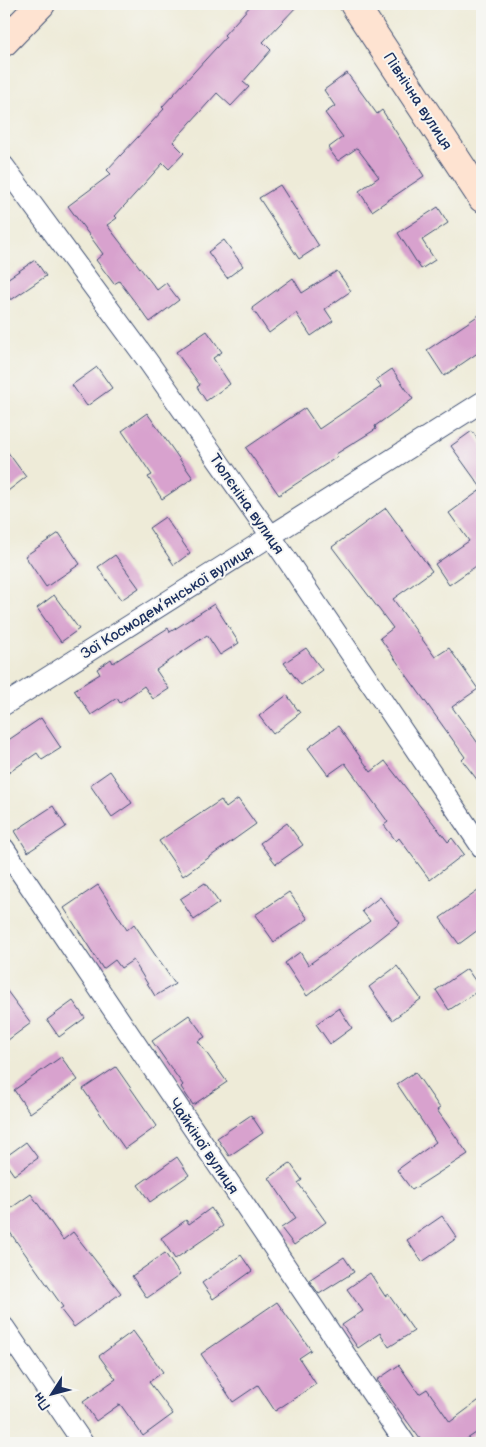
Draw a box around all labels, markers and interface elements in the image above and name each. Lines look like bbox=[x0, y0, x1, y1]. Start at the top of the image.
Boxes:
street label: Північна вулиця bbox=[379, 49, 456, 154]
street label: Тюлєніна вулиця bbox=[205, 450, 288, 558]
street label: Зої Космодем’янської вулиця bbox=[77, 541, 257, 664]
street label: Чайкіної вулиця bbox=[164, 1095, 243, 1198]
north arrow bbox=[28, 1370, 78, 1420]
text: Пн bbox=[30, 1389, 54, 1414]

